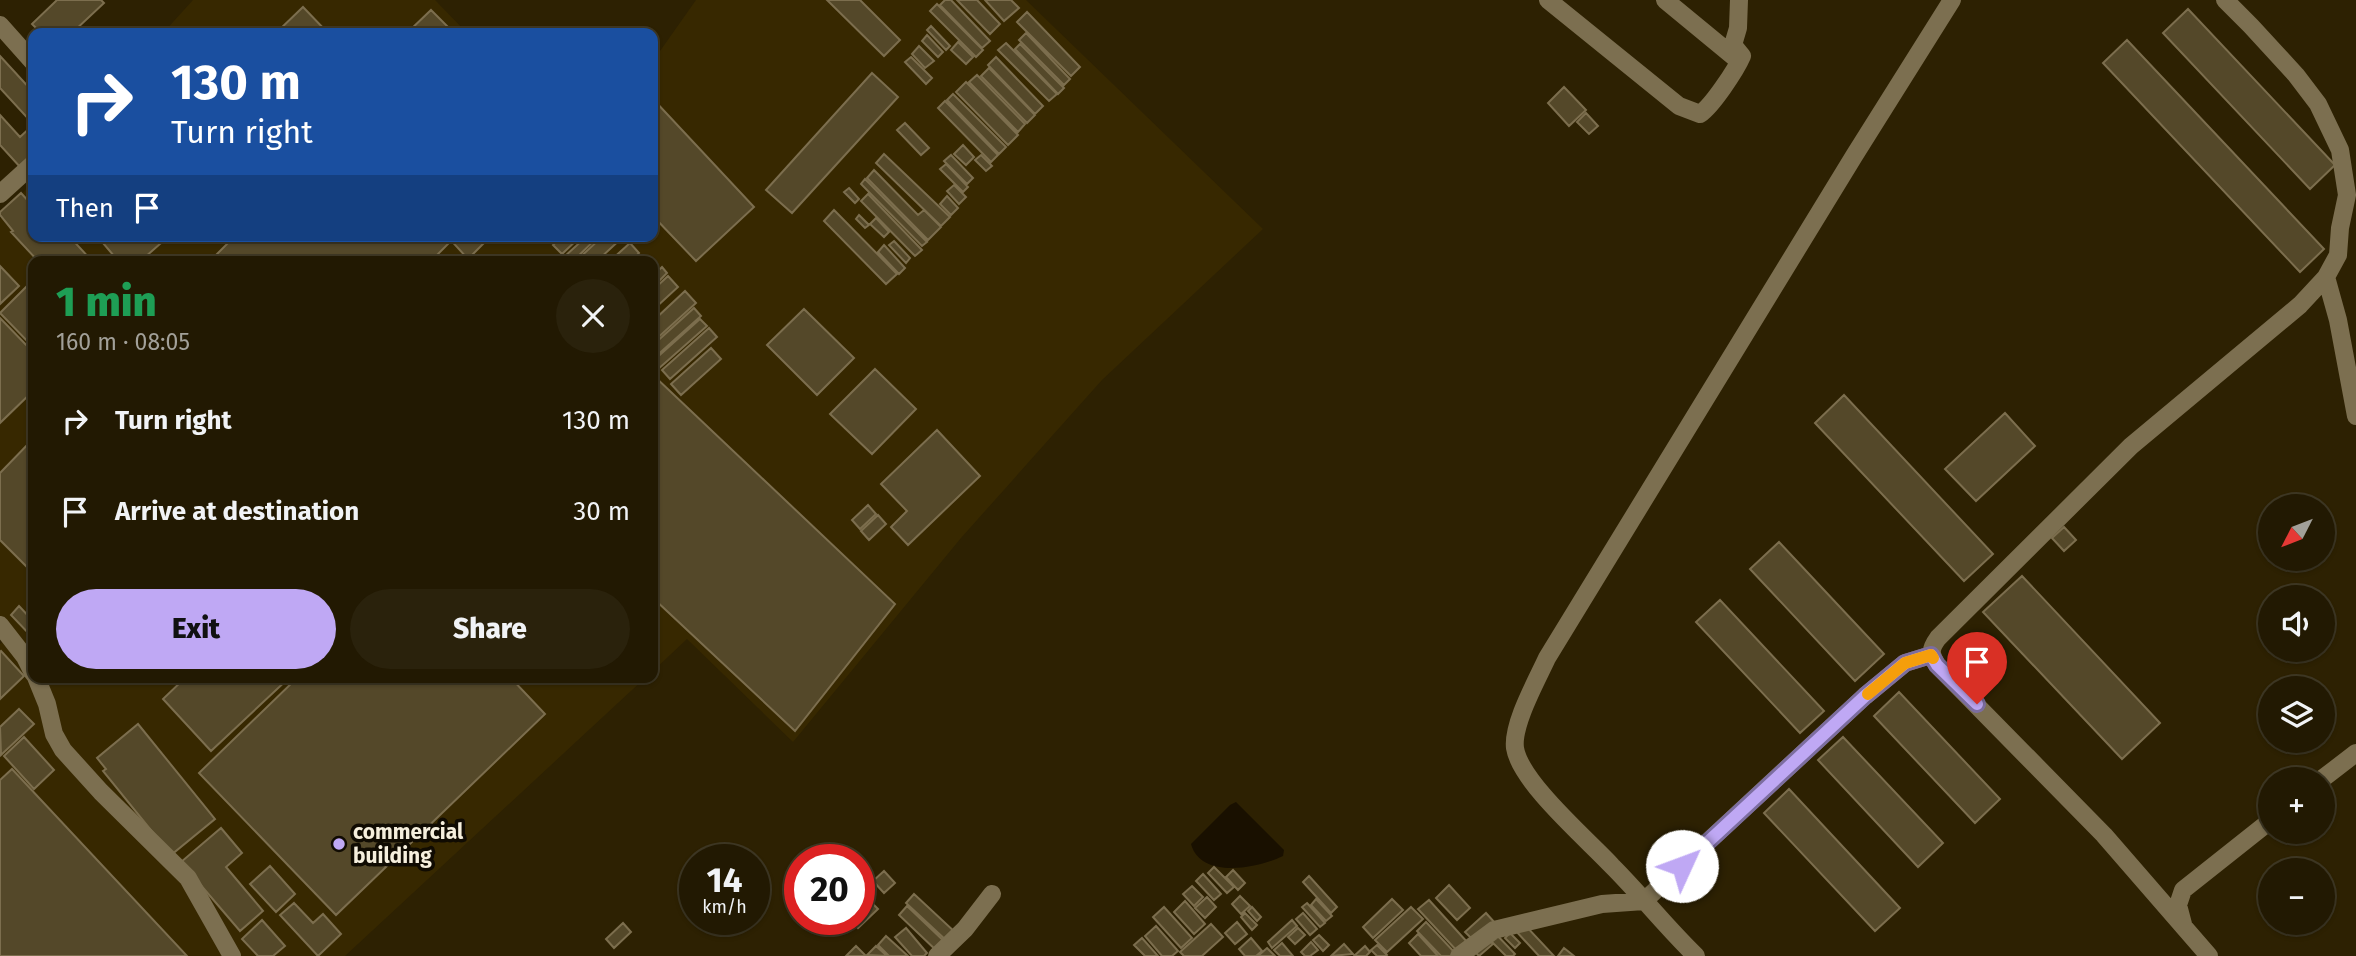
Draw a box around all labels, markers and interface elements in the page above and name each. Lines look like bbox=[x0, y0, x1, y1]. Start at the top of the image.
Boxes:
text: 130 m bbox=[171, 53, 301, 112]
icon: right bbox=[56, 56, 147, 147]
text: Turn right bbox=[171, 113, 313, 151]
icon: arrive bbox=[128, 189, 166, 227]
text: Then bbox=[56, 193, 114, 224]
text: 1 min bbox=[56, 277, 157, 327]
button: close bbox=[556, 279, 630, 353]
text: 160 m · 08:05 bbox=[56, 328, 190, 356]
icon: right bbox=[56, 402, 94, 440]
text: Turn right bbox=[115, 405, 232, 436]
text: 130 m bbox=[562, 405, 630, 436]
icon: arrive bbox=[56, 493, 94, 531]
north arrow bbox=[2258, 494, 2334, 570]
map controls bbox=[2258, 494, 2335, 935]
text: Arrive at destination bbox=[115, 496, 359, 527]
text: 30 m bbox=[573, 496, 630, 527]
button: sound bbox=[2258, 585, 2335, 662]
button: Exit bbox=[56, 589, 336, 669]
button: Share bbox=[350, 589, 630, 669]
pin bbox=[1947, 632, 2007, 704]
icon: arrive bbox=[1958, 643, 1996, 681]
button: layers bbox=[2258, 676, 2335, 753]
button: + bbox=[2258, 767, 2335, 844]
place label: commercial building bbox=[353, 819, 464, 869]
position arrow bbox=[1645, 829, 1719, 903]
marker: commercial building bbox=[331, 836, 347, 852]
speed limit sign: 20 bbox=[784, 844, 875, 935]
button: − bbox=[2258, 858, 2335, 935]
text: 14 bbox=[706, 859, 743, 901]
text: km/h bbox=[702, 896, 747, 918]

